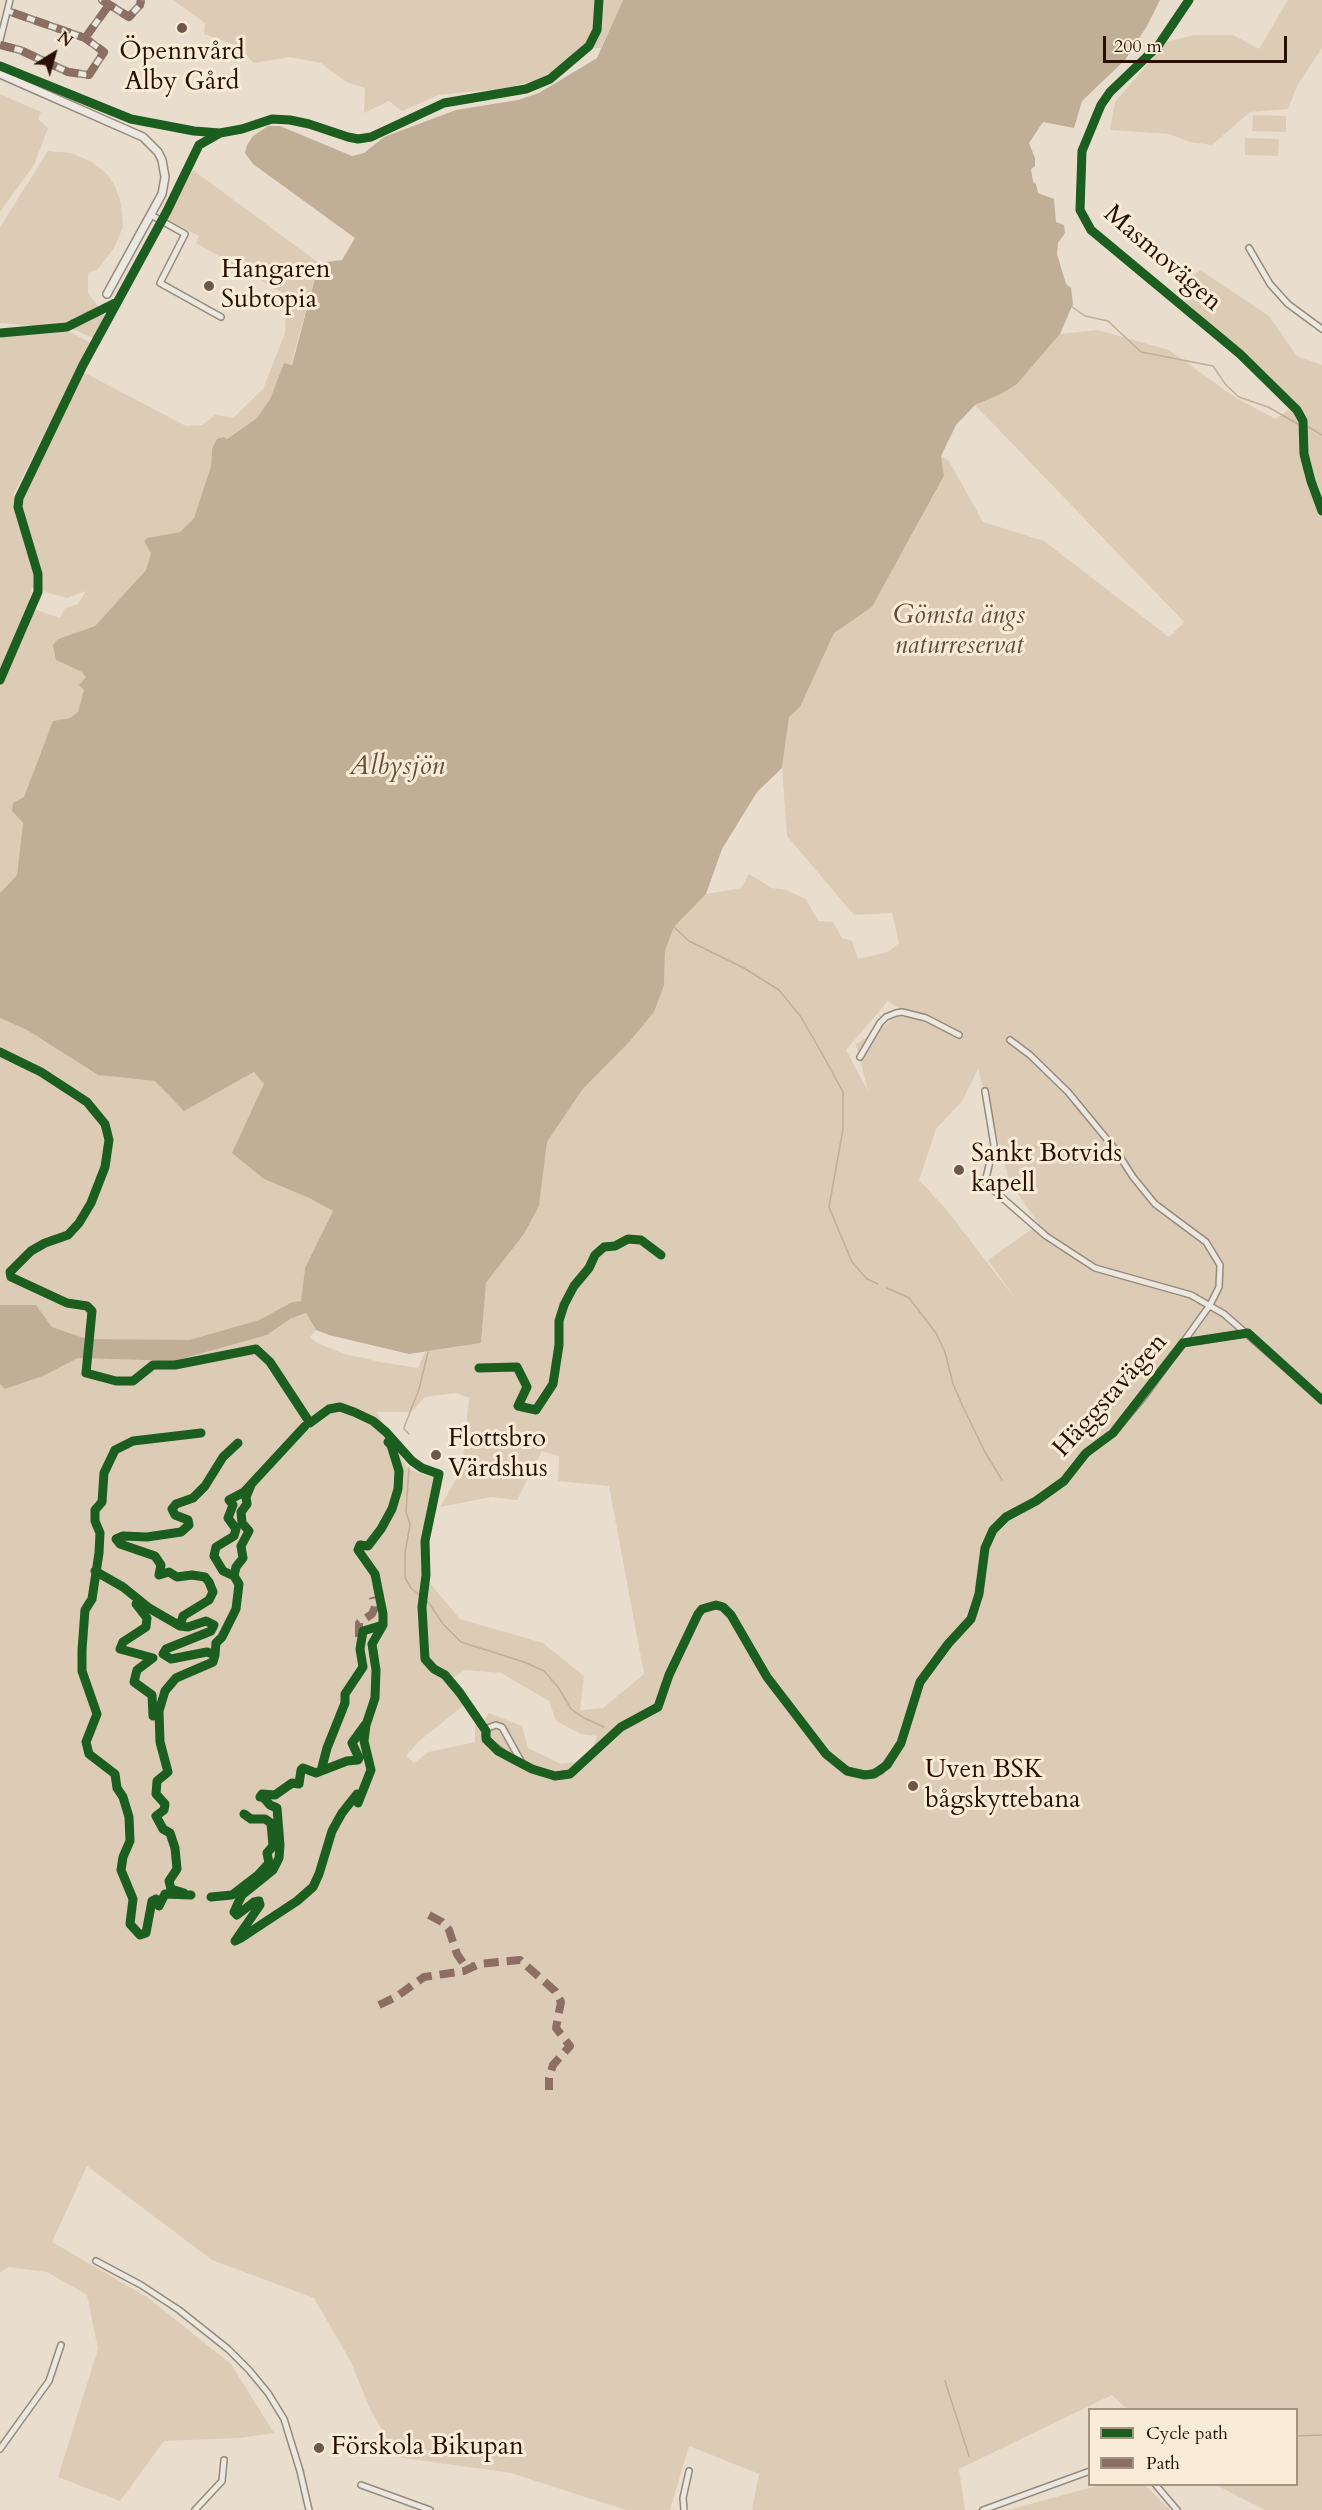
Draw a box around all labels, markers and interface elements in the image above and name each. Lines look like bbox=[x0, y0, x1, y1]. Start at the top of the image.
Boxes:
marker: Öpennvård Alby Gård bbox=[175, 21, 189, 35]
north arrow bbox=[24, 24, 84, 84]
scale bar bbox=[1106, 24, 1290, 62]
text: N bbox=[53, 27, 77, 53]
text: 200 m bbox=[1114, 34, 1162, 59]
place label: Öpennvård Alby Gård bbox=[119, 37, 245, 98]
street label: Masmovägen bbox=[1097, 199, 1227, 319]
place label: Hangaren Subtopia bbox=[221, 255, 331, 316]
marker: Hangaren Subtopia bbox=[202, 279, 216, 293]
park label: Gömsta ängs naturreservat bbox=[893, 601, 1025, 662]
water label: Albysjön bbox=[349, 752, 445, 784]
place label: Sankt Botvids kapell bbox=[971, 1139, 1122, 1200]
marker: Sankt Botvids kapell bbox=[952, 1163, 966, 1177]
street label: Häggstavägen bbox=[1047, 1328, 1175, 1464]
place label: Flottsbro Värdshus bbox=[448, 1424, 548, 1486]
marker: Flottsbro Värdshus bbox=[429, 1448, 443, 1462]
place label: Uven BSK bågskyttebana bbox=[925, 1755, 1081, 1816]
marker: Uven BSK bågskyttebana bbox=[906, 1779, 920, 1793]
legend bbox=[1088, 2408, 1298, 2486]
text: Cycle path bbox=[1146, 2421, 1228, 2446]
place label: Förskola Bikupan bbox=[331, 2432, 524, 2464]
marker: Förskola Bikupan bbox=[312, 2441, 326, 2455]
text: Path bbox=[1146, 2451, 1180, 2476]

